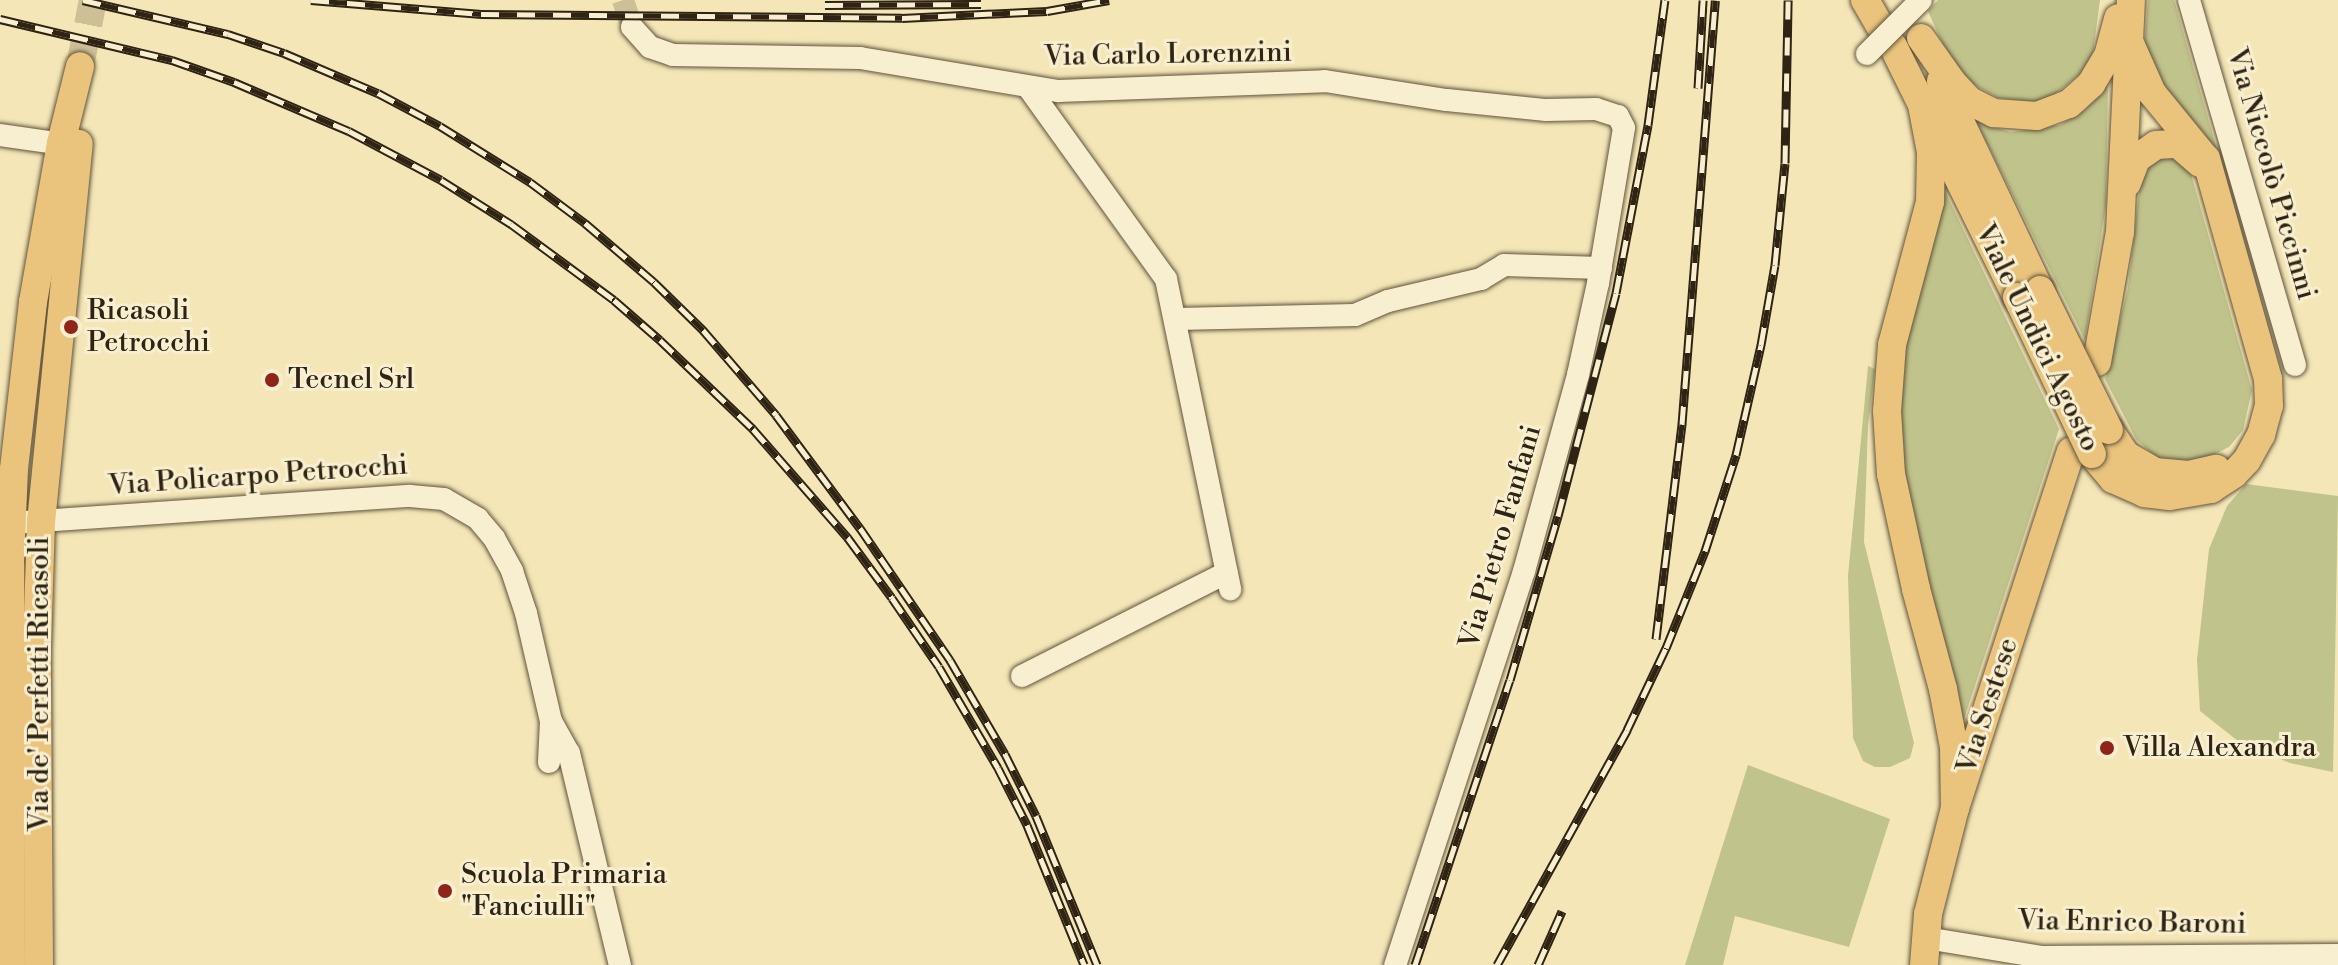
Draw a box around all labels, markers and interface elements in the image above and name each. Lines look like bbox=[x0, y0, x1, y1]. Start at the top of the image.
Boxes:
street label: Via Carlo Lorenzini bbox=[1044, 36, 1292, 74]
street label: Via Niccolò Piccinni bbox=[2219, 44, 2323, 304]
street label: Viale Undici Agosto bbox=[1967, 219, 2107, 457]
place label: Ricasoli Petrocchi bbox=[87, 294, 210, 360]
marker: Ricasoli Petrocchi bbox=[62, 318, 80, 336]
place label: Tecnel Srl bbox=[288, 363, 414, 397]
marker: Tecnel Srl bbox=[263, 371, 281, 389]
street label: Via Pietro Fanfani bbox=[1453, 421, 1549, 653]
street label: Via Policarpo Petrocchi bbox=[107, 449, 409, 503]
street label: Via de' Perfetti Ricasoli bbox=[23, 537, 57, 831]
street label: Via Sestese bbox=[1950, 634, 2026, 778]
place label: Villa Alexandra bbox=[2123, 731, 2316, 765]
marker: Villa Alexandra bbox=[2098, 739, 2116, 757]
place label: Scuola Primaria "Fanciulli" bbox=[461, 858, 667, 924]
marker: Scuola Primaria "Fanciulli" bbox=[436, 882, 454, 900]
street label: Via Enrico Baroni bbox=[2017, 904, 2247, 942]

